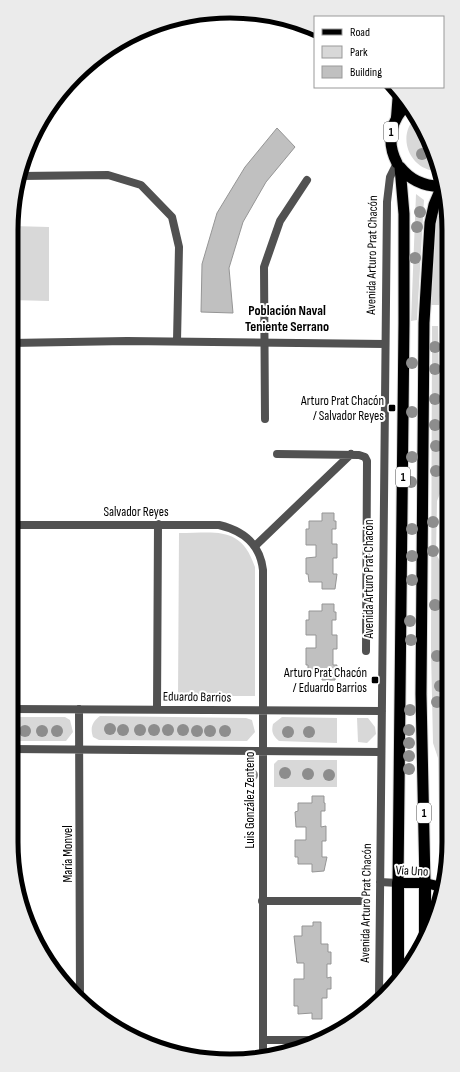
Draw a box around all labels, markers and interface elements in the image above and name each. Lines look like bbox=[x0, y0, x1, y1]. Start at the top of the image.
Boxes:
legend bbox=[314, 16, 444, 88]
text: Road bbox=[350, 25, 370, 40]
text: Park bbox=[350, 45, 368, 60]
text: Building bbox=[350, 65, 382, 80]
road number: 1 bbox=[384, 122, 398, 142]
street label: Avenida Arturo Prat Chacón bbox=[363, 195, 381, 316]
district label: Población Naval Teniente Serrano bbox=[245, 302, 329, 335]
place label: Arturo Prat Chacón / Salvador Reyes bbox=[300, 393, 384, 424]
marker: Arturo Prat Chacón / Salvador Reyes bbox=[387, 403, 397, 413]
road number: 1 bbox=[396, 467, 410, 487]
street label: Salvador Reyes bbox=[103, 504, 169, 520]
street label: Avenida Arturo Prat Chacón bbox=[361, 519, 377, 640]
place label: Arturo Prat Chacón / Eduardo Barrios bbox=[283, 665, 367, 696]
marker: Arturo Prat Chacón / Eduardo Barrios bbox=[370, 675, 380, 685]
street label: Eduardo Barrios bbox=[163, 688, 232, 706]
street label: Luis González Zenteno bbox=[242, 752, 258, 848]
road number: 1 bbox=[417, 803, 431, 823]
street label: María Monvel bbox=[60, 825, 76, 883]
street label: Avenida Arturo Prat Chacón bbox=[357, 843, 375, 964]
street label: Vía Uno bbox=[395, 862, 429, 880]

